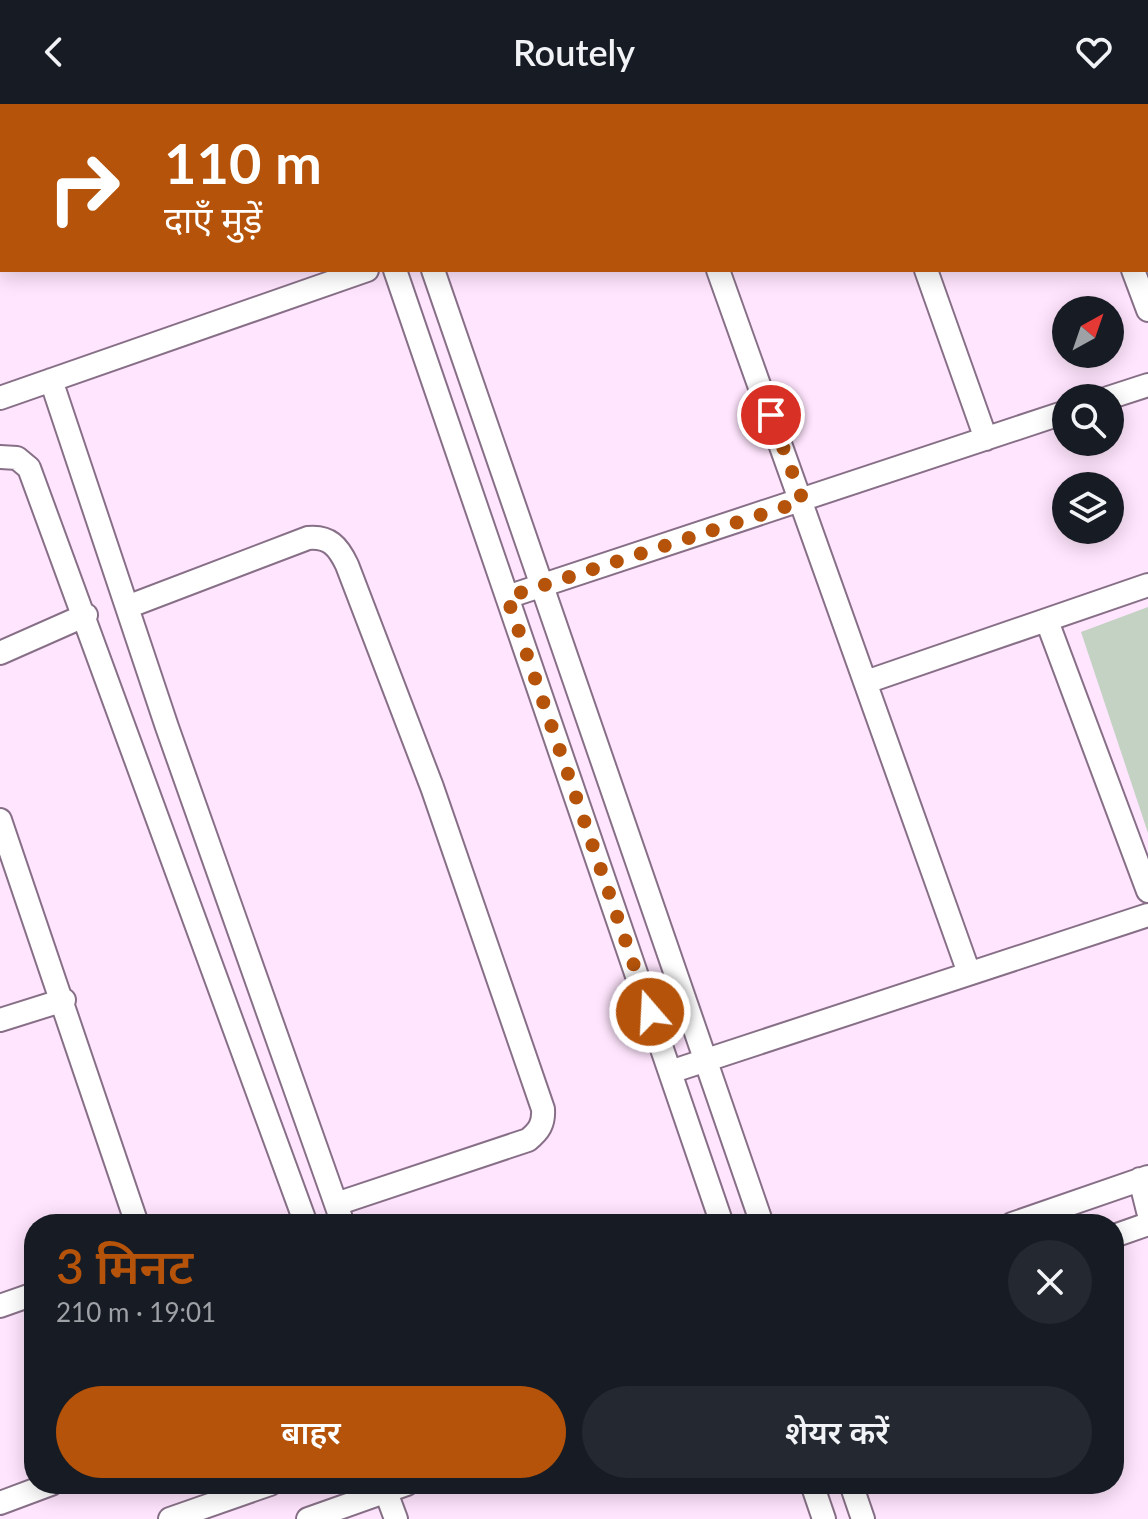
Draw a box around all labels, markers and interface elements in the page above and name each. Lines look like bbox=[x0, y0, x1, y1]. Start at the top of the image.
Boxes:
icon: back bbox=[32, 30, 76, 74]
text: Routely bbox=[513, 30, 635, 74]
icon: heart bbox=[1072, 30, 1116, 74]
text: 110 m bbox=[164, 129, 322, 196]
icon: right bbox=[32, 136, 136, 240]
text: दाएँ मुड़ें bbox=[164, 197, 262, 241]
north arrow bbox=[1052, 296, 1124, 368]
map controls bbox=[1052, 296, 1124, 544]
pin bbox=[737, 381, 805, 449]
button: search bbox=[1052, 384, 1124, 456]
icon: arrive bbox=[749, 393, 793, 437]
button: layers bbox=[1052, 472, 1124, 544]
position arrow bbox=[608, 970, 692, 1054]
text: 3 मिनट bbox=[56, 1237, 193, 1294]
button: close bbox=[1008, 1240, 1092, 1324]
text: 210 m · 19:01 bbox=[56, 1296, 216, 1328]
button: बाहर bbox=[56, 1386, 566, 1478]
button: शेयर करें bbox=[582, 1386, 1092, 1478]

